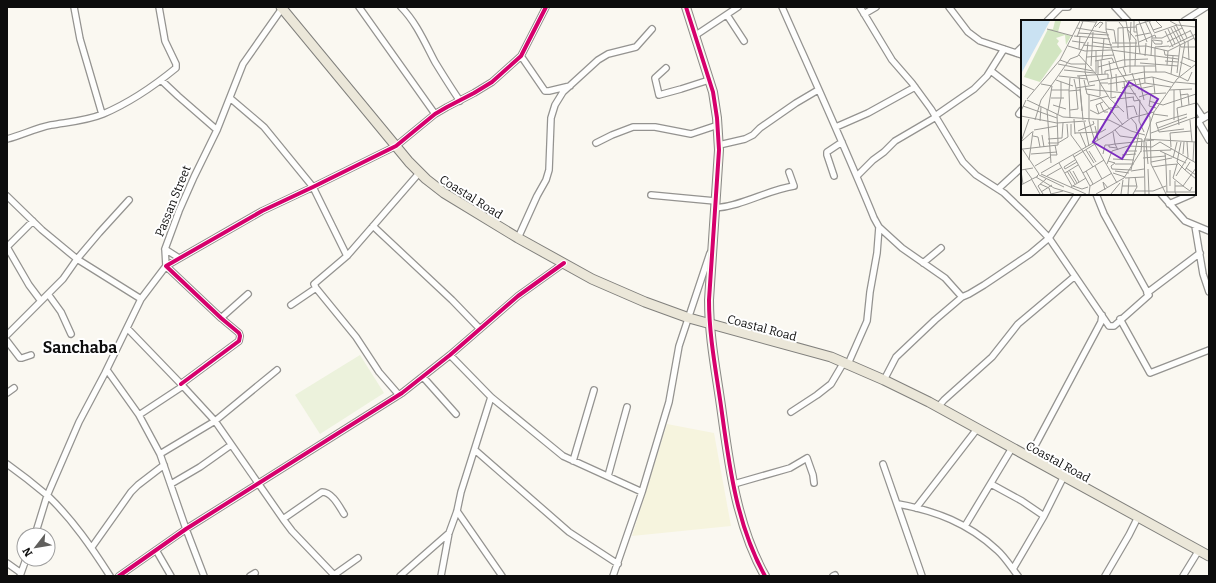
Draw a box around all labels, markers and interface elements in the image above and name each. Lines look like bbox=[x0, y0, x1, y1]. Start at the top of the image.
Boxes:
inset map bbox=[1021, 20, 1196, 195]
street label: Passan Street bbox=[152, 163, 194, 239]
street label: Coastal Road bbox=[437, 172, 505, 222]
street label: Coastal Road bbox=[726, 312, 798, 344]
district label: Sanchaba bbox=[43, 338, 117, 357]
street label: Coastal Road bbox=[1023, 439, 1093, 485]
north arrow bbox=[16, 527, 56, 567]
text: N bbox=[20, 544, 36, 559]

